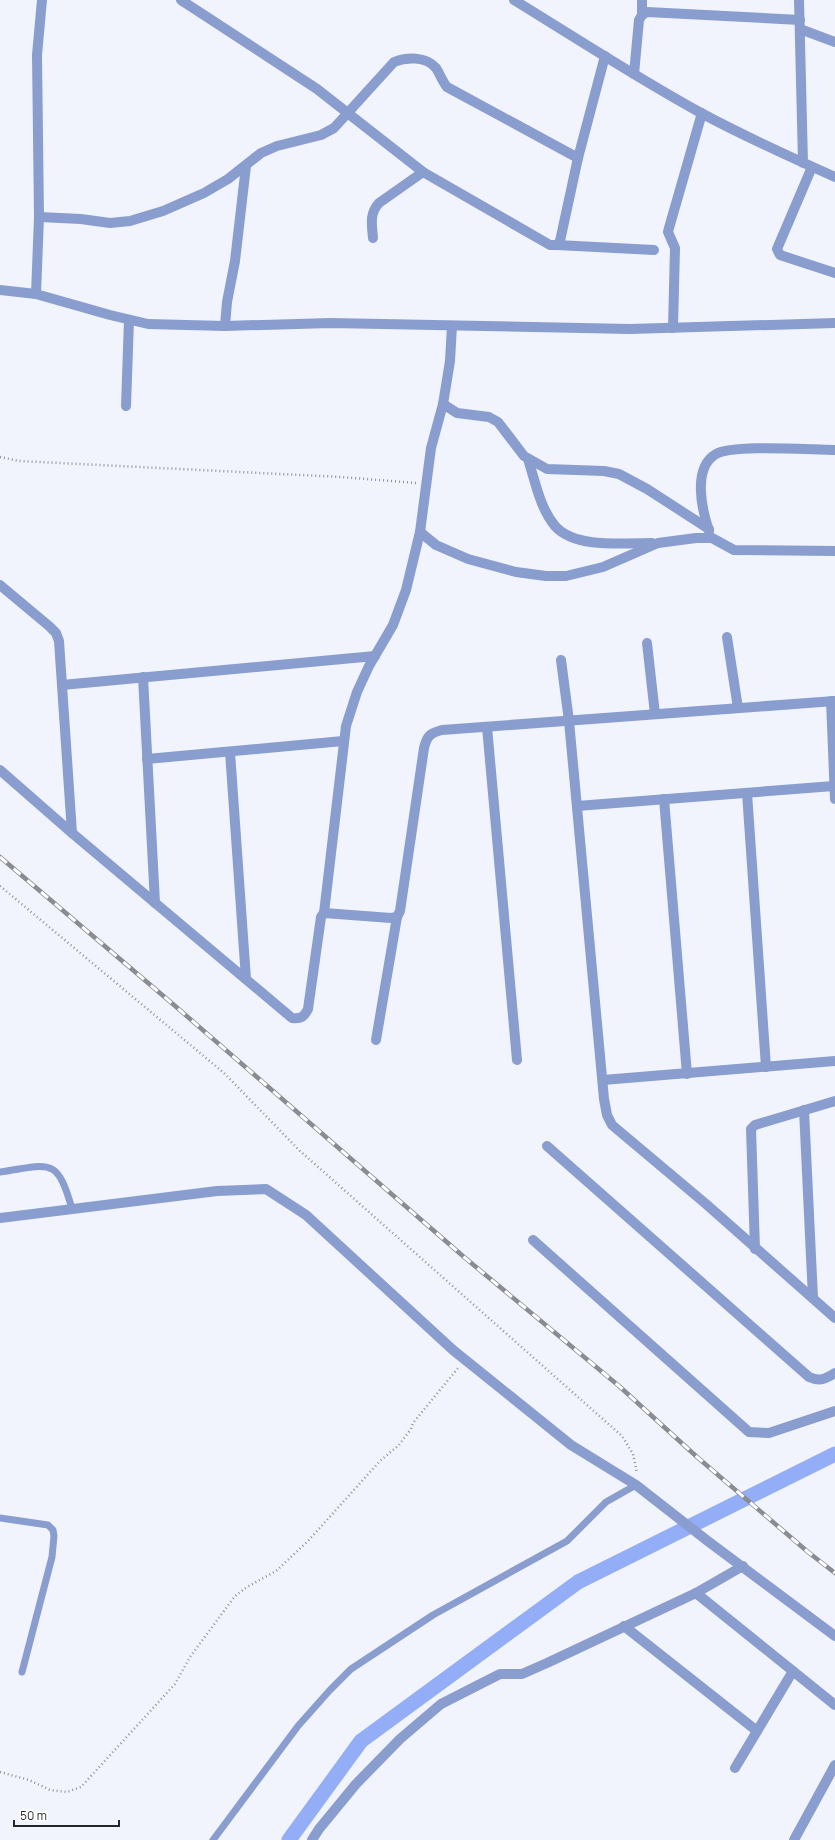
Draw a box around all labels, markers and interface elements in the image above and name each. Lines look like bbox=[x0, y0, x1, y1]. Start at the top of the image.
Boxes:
scale bar bbox=[14, 1802, 119, 1828]
text: 50 m bbox=[20, 1807, 47, 1824]

